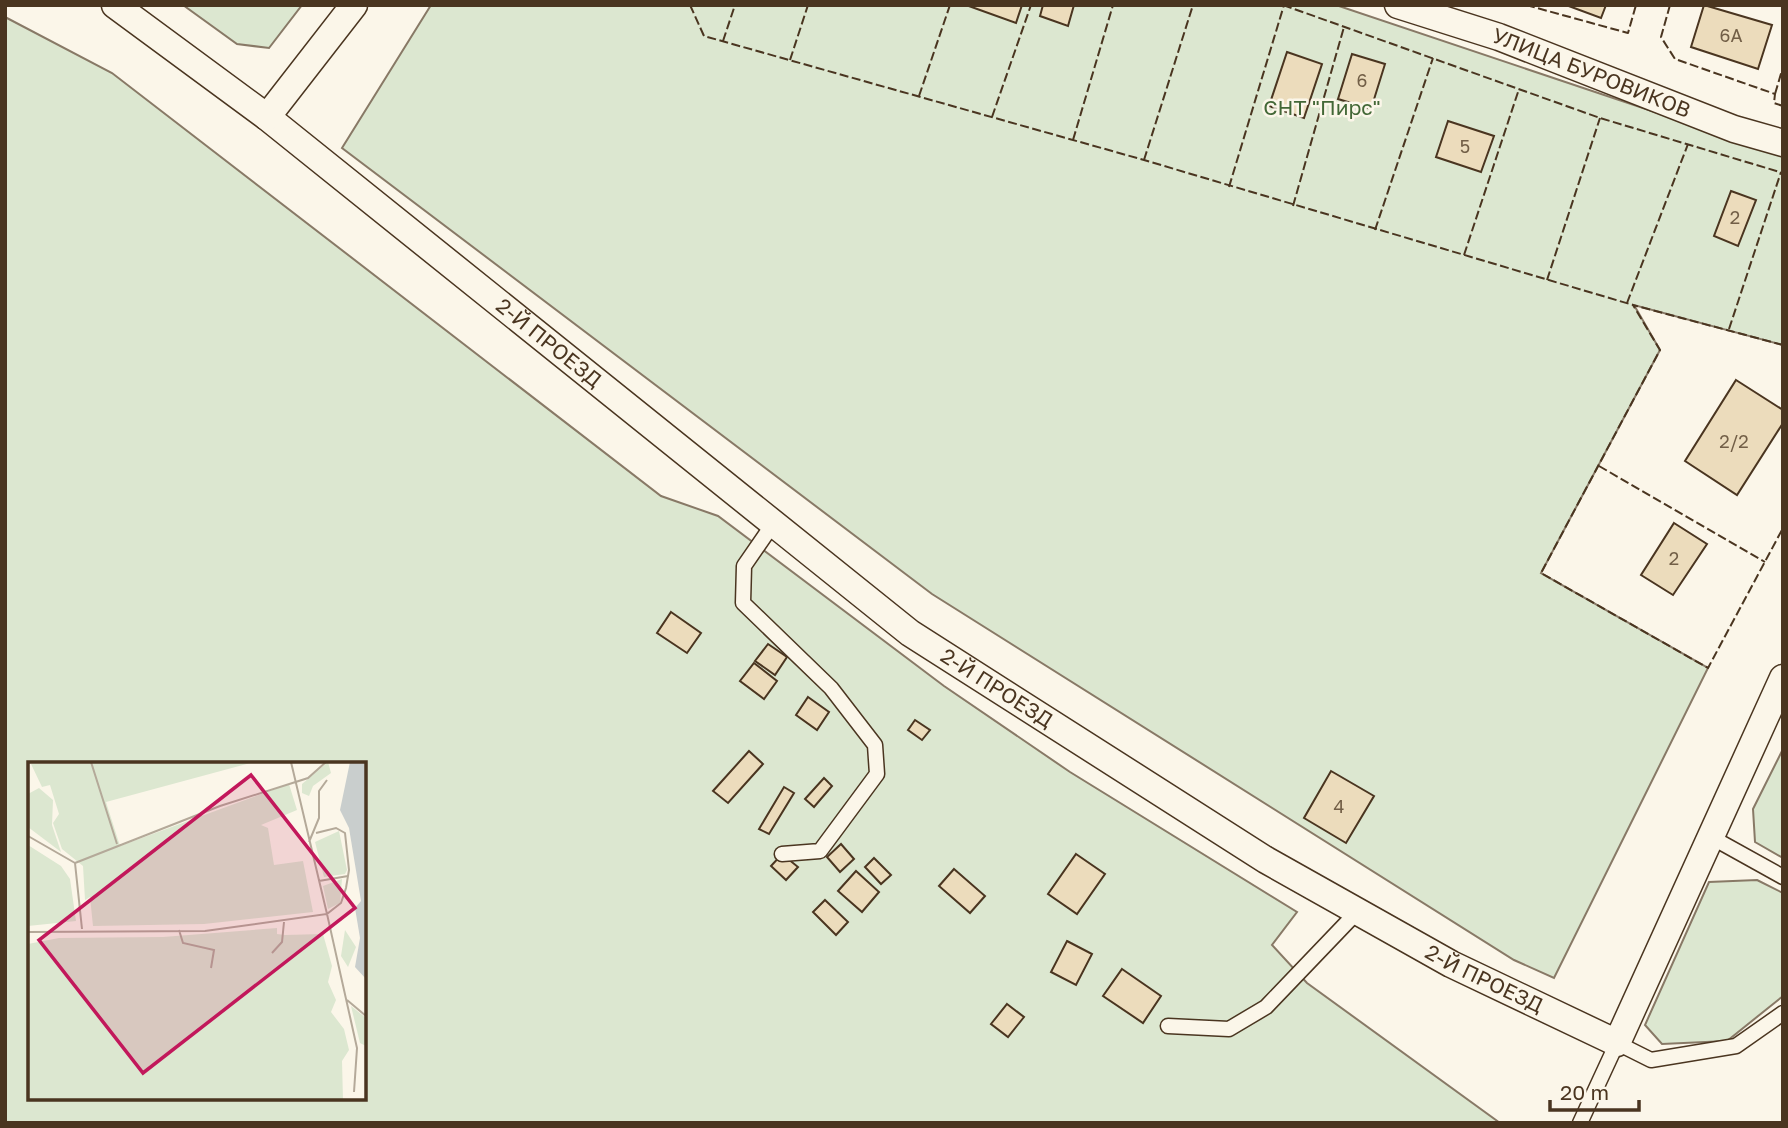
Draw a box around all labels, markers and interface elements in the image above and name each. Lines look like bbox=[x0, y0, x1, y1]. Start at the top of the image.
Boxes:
street label: УЛИЦА БУРОВИКОВ bbox=[1489, 22, 1694, 123]
house number: 6А bbox=[1720, 24, 1742, 46]
house number: 6 bbox=[1357, 69, 1367, 91]
park label: СНТ "Пирс" bbox=[1263, 94, 1381, 120]
house number: 5 bbox=[1460, 135, 1470, 157]
house number: 2 bbox=[1730, 206, 1740, 228]
street label: 2-Й ПРОЕЗД bbox=[491, 292, 607, 392]
house number: 2/2 bbox=[1719, 430, 1749, 452]
house number: 2 bbox=[1669, 547, 1679, 569]
street label: 2-Й ПРОЕЗД bbox=[936, 642, 1058, 733]
inset map bbox=[28, 762, 366, 1100]
house number: 4 bbox=[1334, 795, 1345, 817]
street label: 2-Й ПРОЕЗД bbox=[1421, 938, 1548, 1018]
scale bar bbox=[1550, 1068, 1639, 1112]
text: 20 m bbox=[1560, 1079, 1609, 1105]

